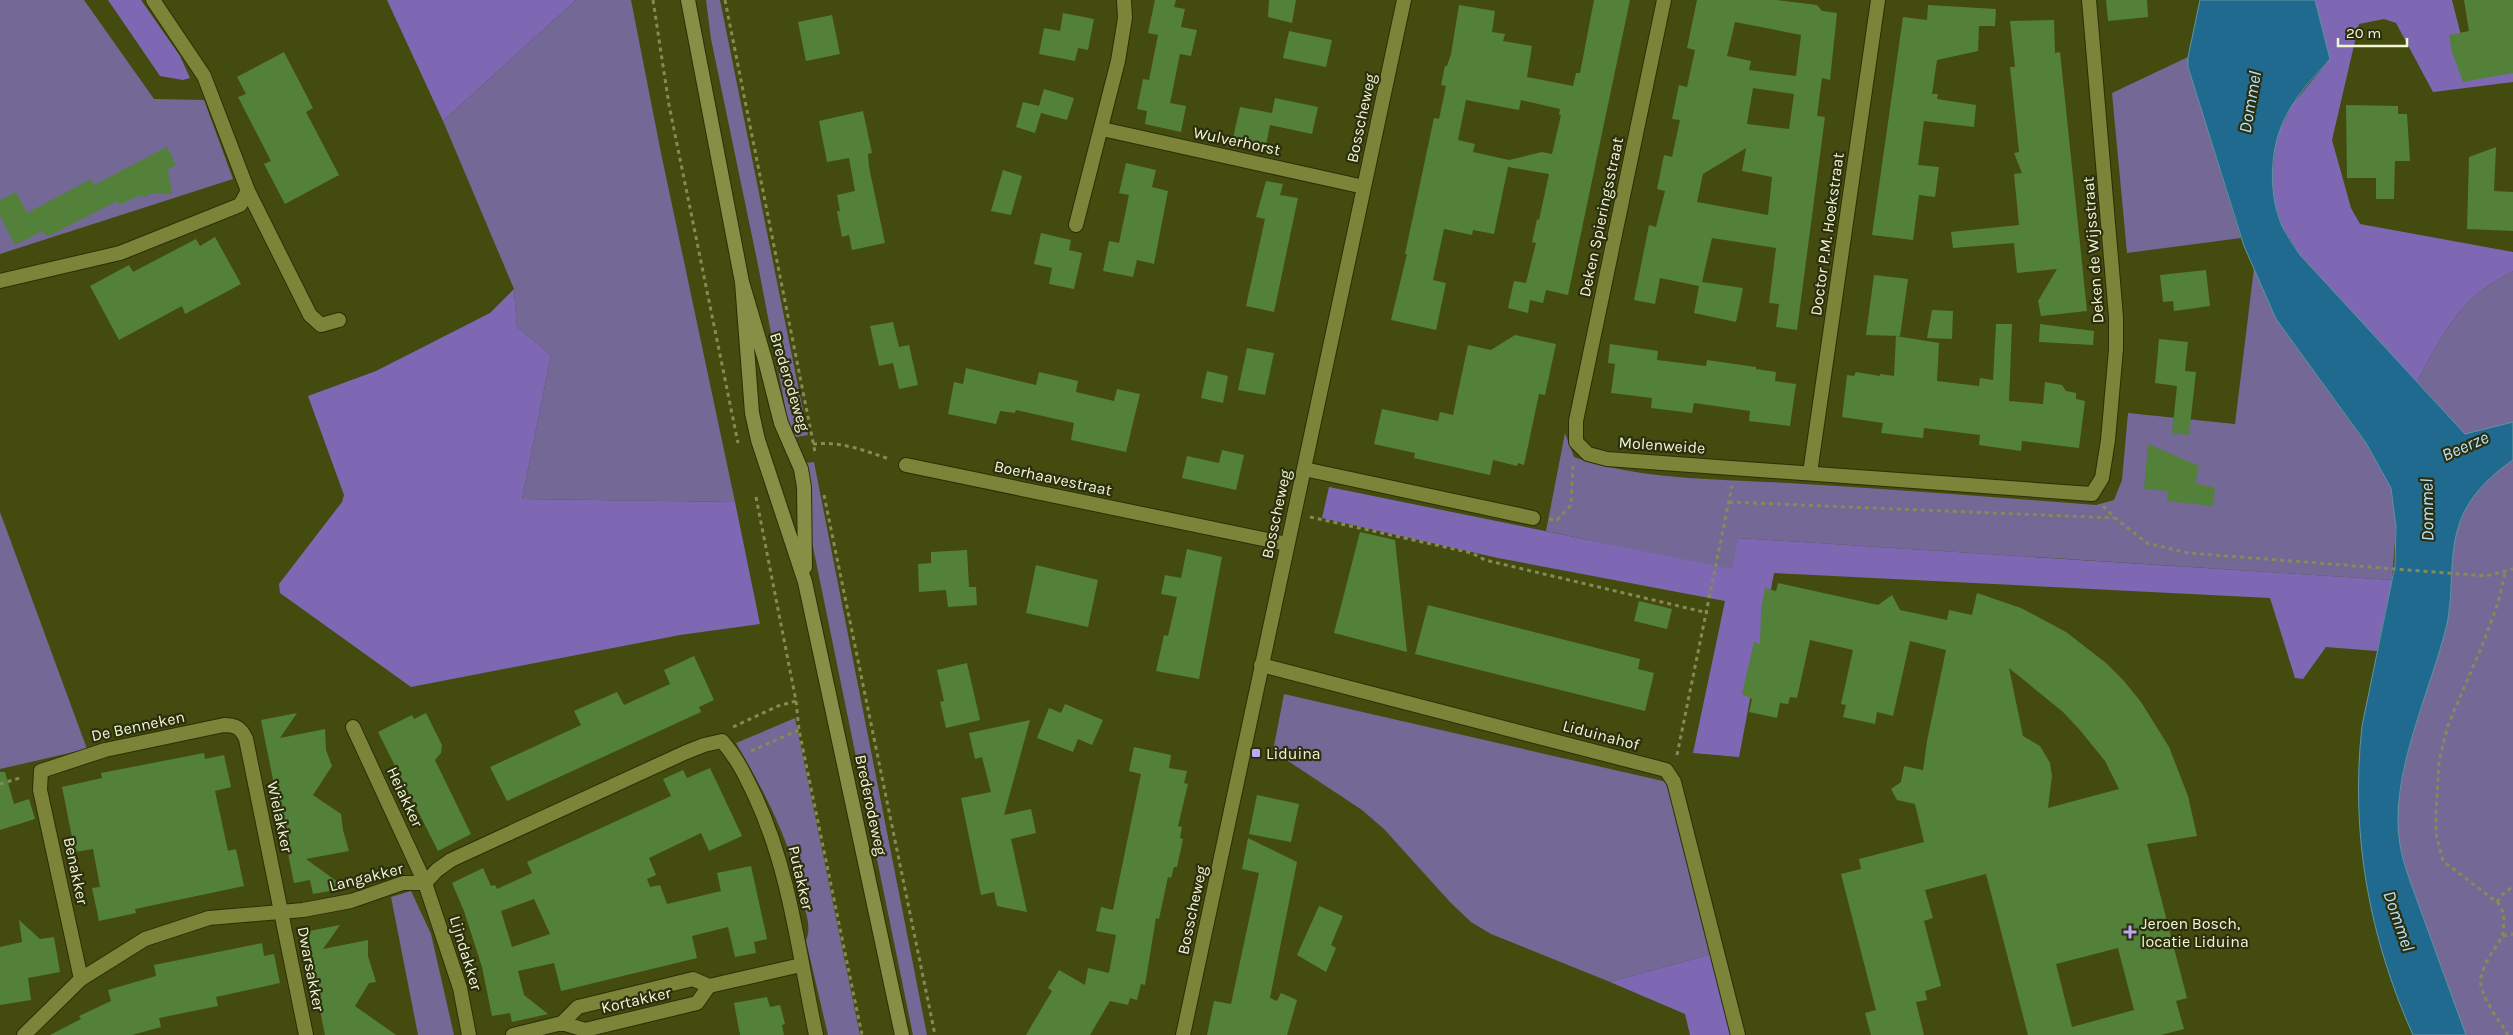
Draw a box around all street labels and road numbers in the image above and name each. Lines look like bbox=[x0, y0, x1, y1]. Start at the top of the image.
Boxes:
street label: Bosscheweg bbox=[1342, 72, 1380, 164]
street label: Wulverhorst bbox=[1192, 122, 1282, 160]
street label: Deken Spieringsstraat bbox=[1575, 135, 1627, 299]
street label: Doctor P.M. Hoekstraat bbox=[1806, 151, 1848, 317]
street label: Deken de Wijsstraat bbox=[2078, 176, 2108, 324]
street label: Brederodeweg bbox=[766, 330, 814, 434]
street label: Molenweide bbox=[1618, 432, 1706, 458]
street label: Boerhaavestraat bbox=[992, 456, 1114, 500]
street label: Bosscheweg bbox=[1257, 468, 1295, 560]
street label: De Benneken bbox=[89, 707, 187, 745]
street label: Liduinahof bbox=[1561, 716, 1642, 754]
street label: Brederodeweg bbox=[851, 753, 891, 857]
street label: Heiakker bbox=[383, 764, 427, 830]
street label: Wielakker bbox=[263, 780, 297, 855]
street label: Benakker bbox=[60, 835, 92, 907]
street label: Putakker bbox=[784, 844, 818, 912]
street label: Langakker bbox=[327, 859, 405, 895]
street label: Bosscheweg bbox=[1173, 864, 1211, 956]
street label: Lijndakker bbox=[446, 913, 486, 993]
street label: Dwarsakker bbox=[293, 925, 329, 1013]
street label: Kortakker bbox=[599, 983, 673, 1017]

